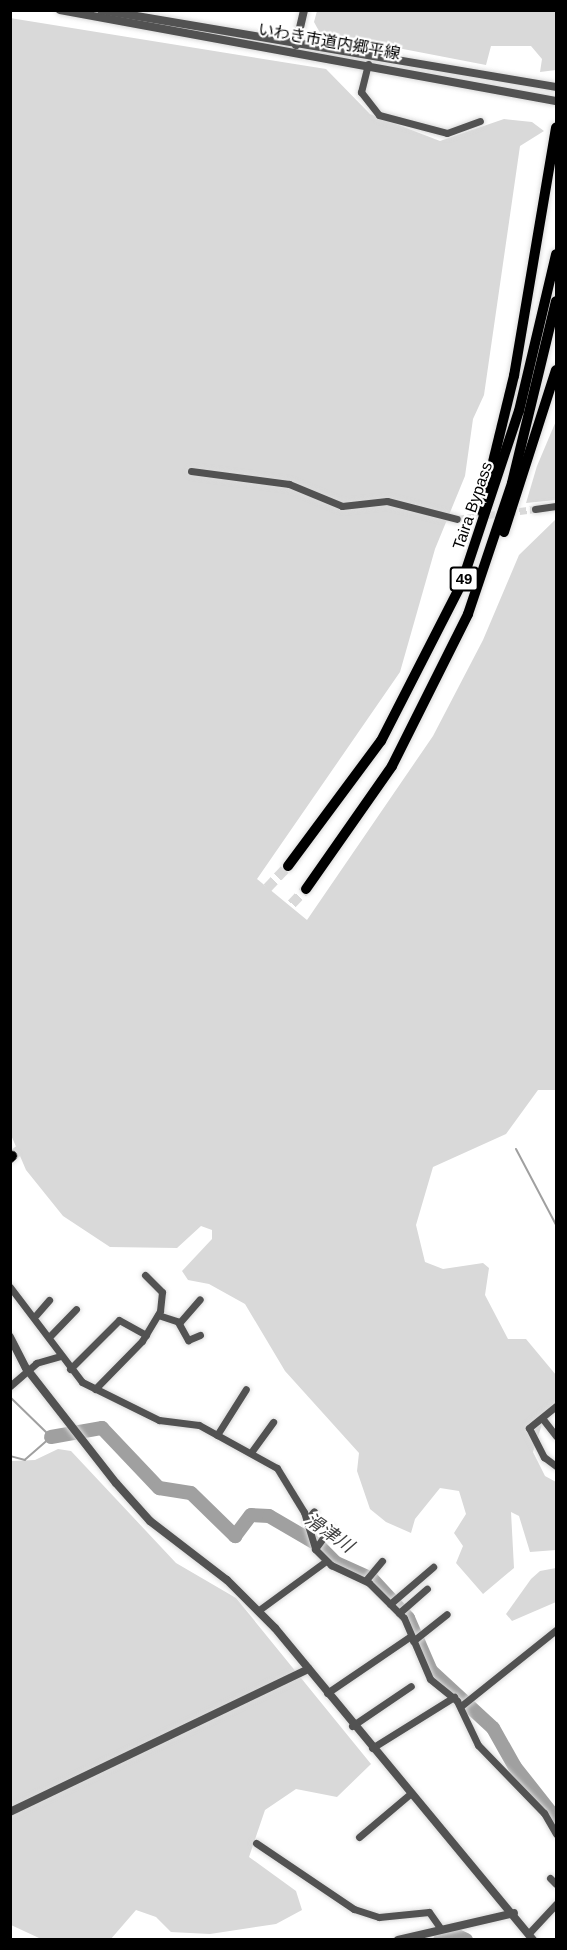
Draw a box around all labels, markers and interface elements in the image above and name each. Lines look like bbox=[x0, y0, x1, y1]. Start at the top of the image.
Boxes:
street label: いわき市道内郷平線 bbox=[256, 20, 402, 64]
street label: Taira Bypass bbox=[449, 460, 497, 552]
road number: 49 bbox=[449, 567, 479, 591]
water label: 滑津川 bbox=[301, 1509, 357, 1557]

